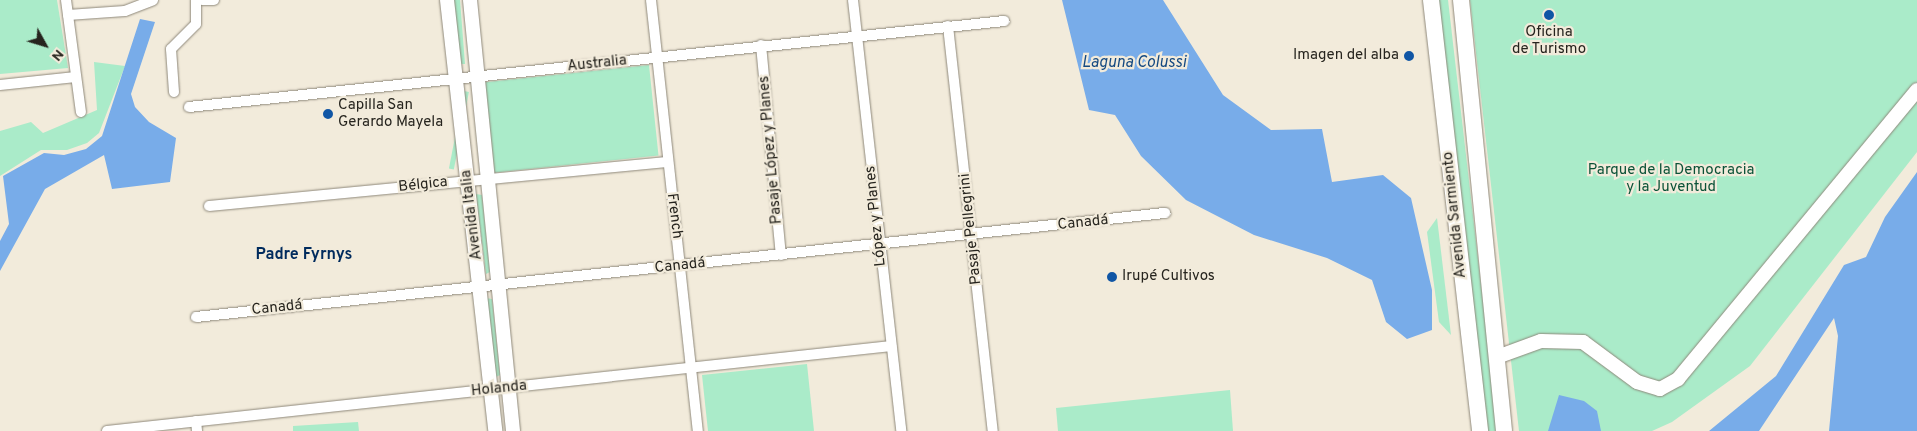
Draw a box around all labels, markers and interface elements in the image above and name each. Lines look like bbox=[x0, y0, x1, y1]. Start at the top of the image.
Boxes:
marker: Oficina de Turismo bbox=[1543, 9, 1555, 21]
north arrow bbox=[20, 20, 70, 70]
place label: Oficina de Turismo bbox=[1512, 23, 1586, 58]
text: N bbox=[47, 45, 67, 64]
place label: Imagen del alba bbox=[1293, 47, 1399, 65]
marker: Imagen del alba bbox=[1403, 50, 1415, 62]
street label: Australia bbox=[566, 52, 628, 76]
water label: Laguna Colussi bbox=[1082, 53, 1186, 73]
street label: Pasaje López y Planes bbox=[756, 75, 786, 225]
place label: Capilla San Gerardo Mayela bbox=[338, 96, 443, 131]
marker: Capilla San Gerardo Mayela bbox=[322, 108, 334, 120]
street label: Avenida Sarmiento bbox=[1439, 151, 1471, 279]
park label: Parque de la Democracia y la Juventud bbox=[1588, 161, 1754, 196]
street label: López y Planes bbox=[862, 165, 890, 267]
street label: Avenida Italia bbox=[458, 169, 486, 261]
street label: Pasaje Pellegrini bbox=[956, 172, 986, 286]
street label: Bélgica bbox=[397, 173, 449, 197]
street label: French bbox=[662, 192, 686, 240]
street label: Canadá bbox=[1057, 211, 1109, 235]
district label: Padre Fyrnys bbox=[256, 245, 352, 265]
street label: Canadá bbox=[654, 254, 706, 278]
place label: Irupé Cultivos bbox=[1122, 268, 1215, 286]
marker: Irupé Cultivos bbox=[1106, 271, 1118, 283]
street label: Canadá bbox=[251, 296, 303, 320]
street label: Holanda bbox=[470, 377, 528, 401]

